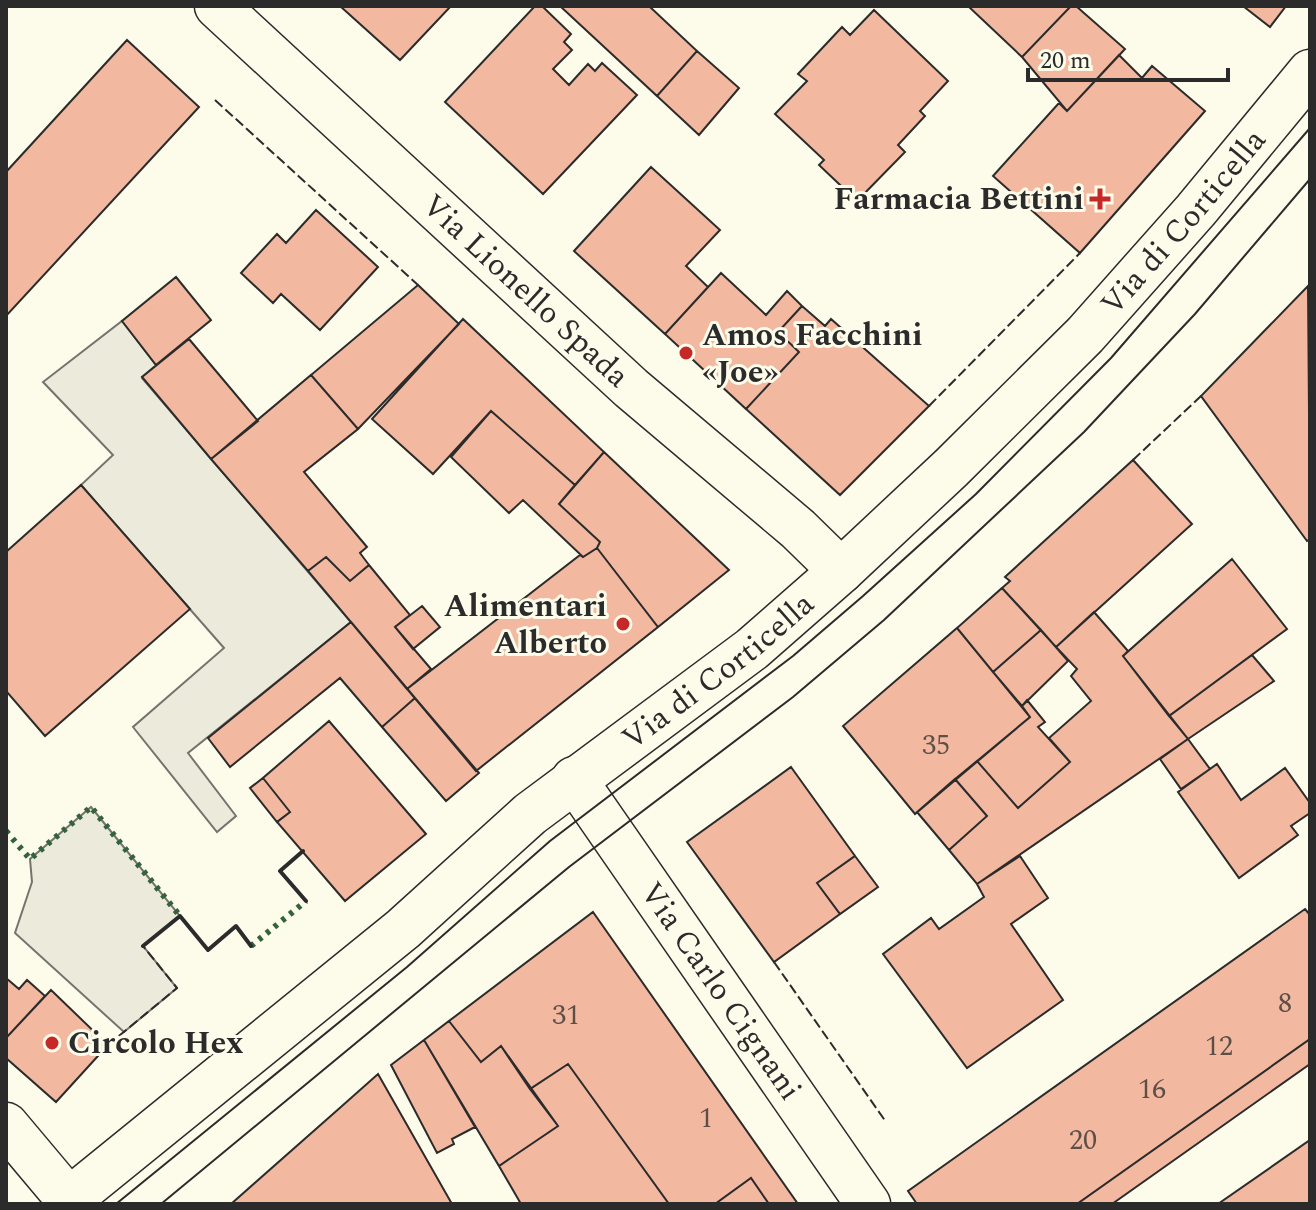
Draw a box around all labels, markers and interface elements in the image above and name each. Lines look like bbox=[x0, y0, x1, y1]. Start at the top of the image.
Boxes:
scale bar bbox=[1028, 32, 1228, 82]
text: 20 m bbox=[1040, 43, 1091, 79]
street label: Via di Corticella bbox=[1089, 118, 1278, 327]
place label: Farmacia Bettini bbox=[834, 175, 1084, 224]
street label: Via Lionello Spada bbox=[411, 182, 641, 400]
marker: Farmacia Bettini bbox=[1091, 190, 1109, 208]
place label: Amos Facchini «Joe» bbox=[702, 311, 923, 397]
marker: Amos Facchini «Joe» bbox=[677, 344, 695, 362]
street label: Via di Corticella bbox=[611, 580, 826, 762]
place label: Alimentari Alberto bbox=[444, 582, 607, 668]
marker: Alimentari Alberto bbox=[614, 615, 632, 633]
house number: 35 bbox=[922, 724, 950, 767]
street label: Via Carlo Cignani bbox=[628, 872, 814, 1111]
house number: 8 bbox=[1278, 982, 1292, 1025]
house number: 31 bbox=[552, 994, 580, 1037]
place label: Circolo Hex bbox=[68, 1019, 244, 1068]
house number: 12 bbox=[1205, 1025, 1233, 1068]
marker: Circolo Hex bbox=[43, 1034, 61, 1052]
house number: 16 bbox=[1138, 1068, 1166, 1111]
house number: 1 bbox=[699, 1097, 713, 1140]
house number: 20 bbox=[1069, 1119, 1097, 1162]

